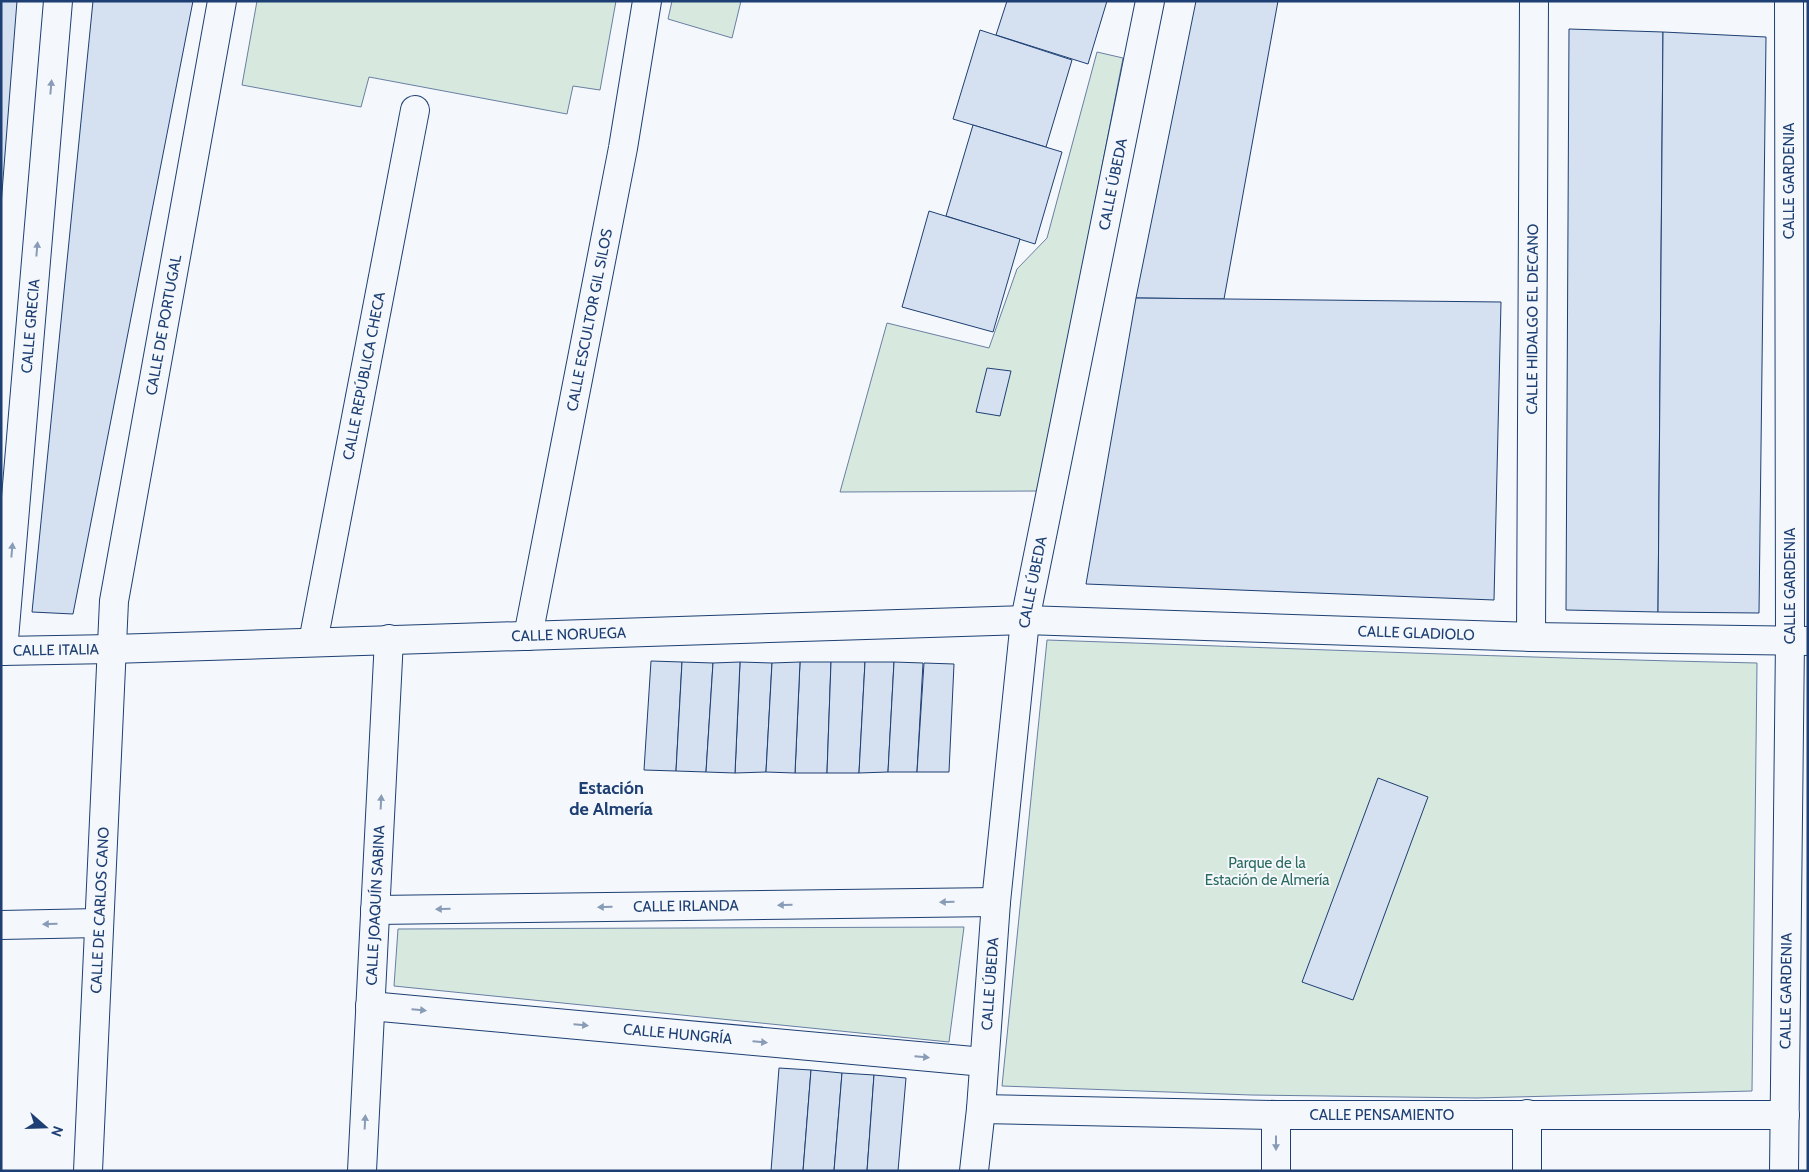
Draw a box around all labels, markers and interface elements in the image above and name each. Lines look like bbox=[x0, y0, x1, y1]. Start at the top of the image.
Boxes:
one-way arrow bbox=[47, 79, 55, 95]
street label: CALLE GARDENIA bbox=[1780, 122, 1798, 239]
street label: CALLE ÚBEDA bbox=[1095, 136, 1131, 232]
street label: CALLE HIDALGO EL DECANO bbox=[1523, 224, 1542, 414]
street label: CALLE ESCULTOR GIL SILOS bbox=[563, 227, 616, 413]
one-way arrow bbox=[33, 241, 41, 257]
street label: CALLE DE PORTUGAL bbox=[142, 253, 185, 397]
street label: CALLE GRECIA bbox=[18, 277, 44, 374]
street label: CALLE REPÚBLICA CHECA bbox=[339, 290, 389, 461]
street label: CALLE GARDENIA bbox=[1781, 527, 1799, 644]
street label: CALLE ÚBEDA bbox=[1015, 534, 1051, 629]
one-way arrow bbox=[8, 542, 16, 558]
street label: CALLE GLADIOLO bbox=[1357, 622, 1475, 644]
street label: CALLE NORUEGA bbox=[511, 624, 627, 645]
street label: CALLE ITALIA bbox=[13, 640, 100, 660]
district label: Estación de Almería bbox=[569, 777, 653, 820]
one-way arrow bbox=[377, 794, 385, 810]
street label: CALLE JOAQUÍN SABINA bbox=[362, 824, 389, 986]
street label: CALLE DE CARLOS CANO bbox=[87, 827, 113, 994]
park label: Parque de la Estación de Almería bbox=[1205, 854, 1330, 889]
street label: CALLE IRLANDA bbox=[633, 896, 740, 916]
one-way arrow bbox=[939, 899, 955, 907]
one-way arrow bbox=[777, 901, 793, 909]
one-way arrow bbox=[597, 903, 613, 911]
one-way arrow bbox=[434, 905, 450, 913]
one-way arrow bbox=[42, 920, 58, 928]
street label: CALLE GARDENIA bbox=[1776, 932, 1796, 1049]
street label: CALLE ÚBEDA bbox=[978, 936, 1002, 1031]
one-way arrow bbox=[411, 1006, 427, 1014]
street label: CALLE HUNGRÍA bbox=[622, 1020, 734, 1048]
one-way arrow bbox=[573, 1021, 589, 1029]
one-way arrow bbox=[752, 1038, 768, 1046]
one-way arrow bbox=[914, 1053, 930, 1061]
north arrow bbox=[20, 1102, 70, 1152]
street label: CALLE PENSAMIENTO bbox=[1310, 1106, 1454, 1124]
one-way arrow bbox=[361, 1114, 369, 1130]
text: N bbox=[47, 1124, 67, 1139]
one-way arrow bbox=[1272, 1135, 1280, 1151]

